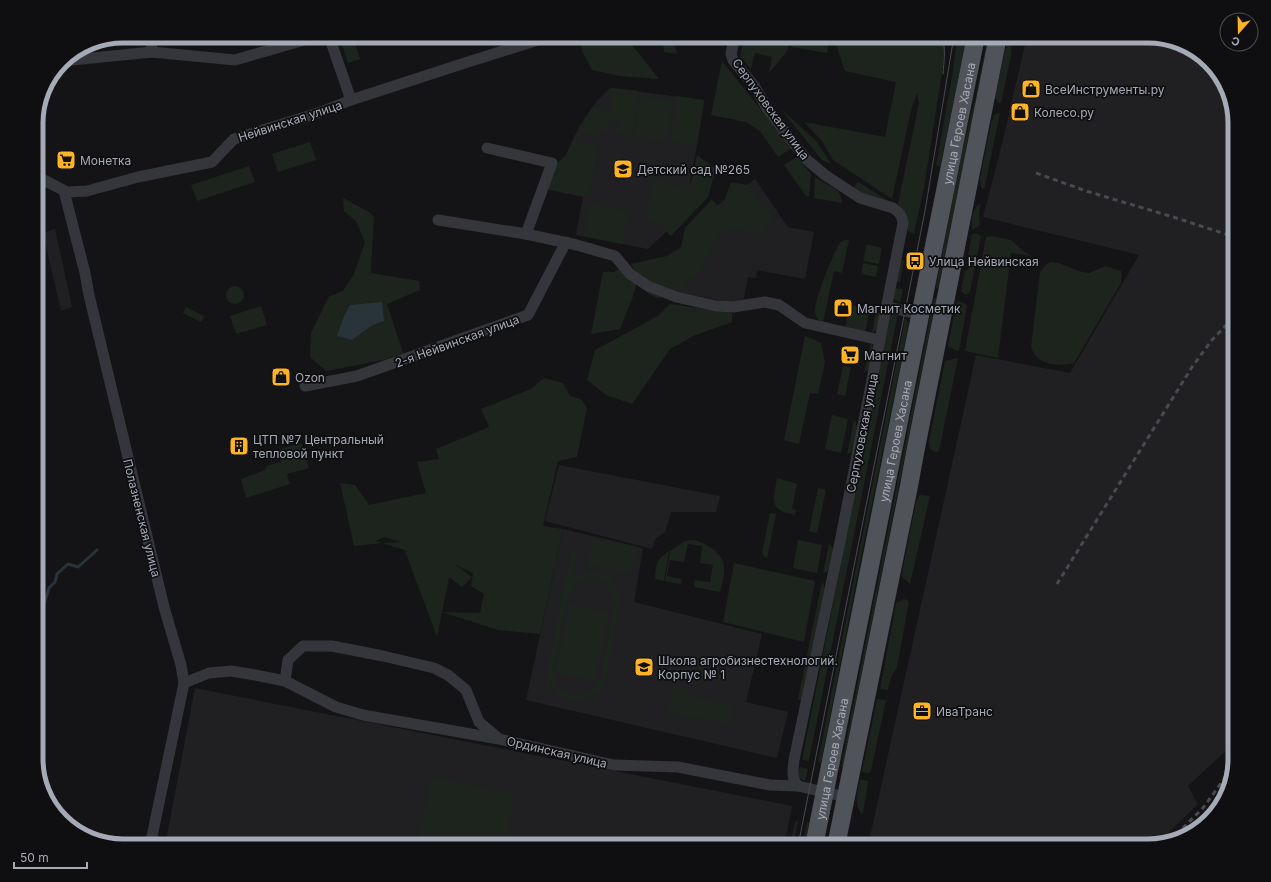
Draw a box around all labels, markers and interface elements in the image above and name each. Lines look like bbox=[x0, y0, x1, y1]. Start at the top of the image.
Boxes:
north arrow bbox=[1219, 12, 1259, 52]
text: С bbox=[1229, 33, 1242, 49]
street label: Серпуховская улица bbox=[729, 56, 813, 162]
street label: улица Героев Хасана bbox=[939, 61, 978, 186]
shop icon: ВсеИнструменты.ру bbox=[1020, 78, 1042, 100]
place label: ВсеИнструменты.ру bbox=[1045, 82, 1165, 97]
street label: Нейвинская улица bbox=[236, 97, 344, 145]
shop icon: Колесо.ру bbox=[1009, 101, 1031, 123]
place label: Колесо.ру bbox=[1034, 105, 1094, 120]
supermarket icon: Монетка bbox=[55, 149, 77, 171]
place label: Монетка bbox=[80, 153, 131, 168]
school or university icon: Детский сад №265 bbox=[612, 158, 634, 180]
place label: Детский сад №265 bbox=[637, 162, 750, 177]
bus stop icon: Улица Нейвинская bbox=[904, 250, 926, 272]
place label: Улица Нейвинская bbox=[929, 254, 1039, 269]
shop icon: Магнит Косметик bbox=[832, 297, 854, 319]
place label: Магнит Косметик bbox=[857, 301, 961, 316]
street label: 2-я Нейвинская улица bbox=[393, 312, 521, 370]
supermarket icon: Магнит bbox=[839, 344, 861, 366]
place label: Магнит bbox=[864, 348, 907, 363]
shop icon: Ozon bbox=[270, 366, 292, 388]
place label: Ozon bbox=[295, 370, 325, 385]
street label: Серпуховская улица bbox=[843, 372, 881, 494]
street label: улица Героев Хасана bbox=[875, 379, 915, 503]
place label: ЦТП №7 Центральный тепловой пункт bbox=[253, 432, 384, 461]
building icon: ЦТП №7 Центральный тепловой пункт bbox=[228, 435, 250, 457]
street label: Полазненская улица bbox=[120, 457, 164, 579]
place label: Школа агробизнестехнологий. Корпус № 1 bbox=[658, 653, 838, 682]
school or university icon: Школа агробизнестехнологий. Корпус № 1 bbox=[633, 656, 655, 678]
street label: улица Героев Хасана bbox=[812, 696, 851, 821]
office icon: ИваТранс bbox=[911, 700, 933, 722]
place label: ИваТранс bbox=[936, 704, 993, 719]
street label: Ординская улица bbox=[505, 733, 609, 771]
scale bar bbox=[14, 844, 87, 870]
text: 50 m bbox=[20, 850, 49, 865]

